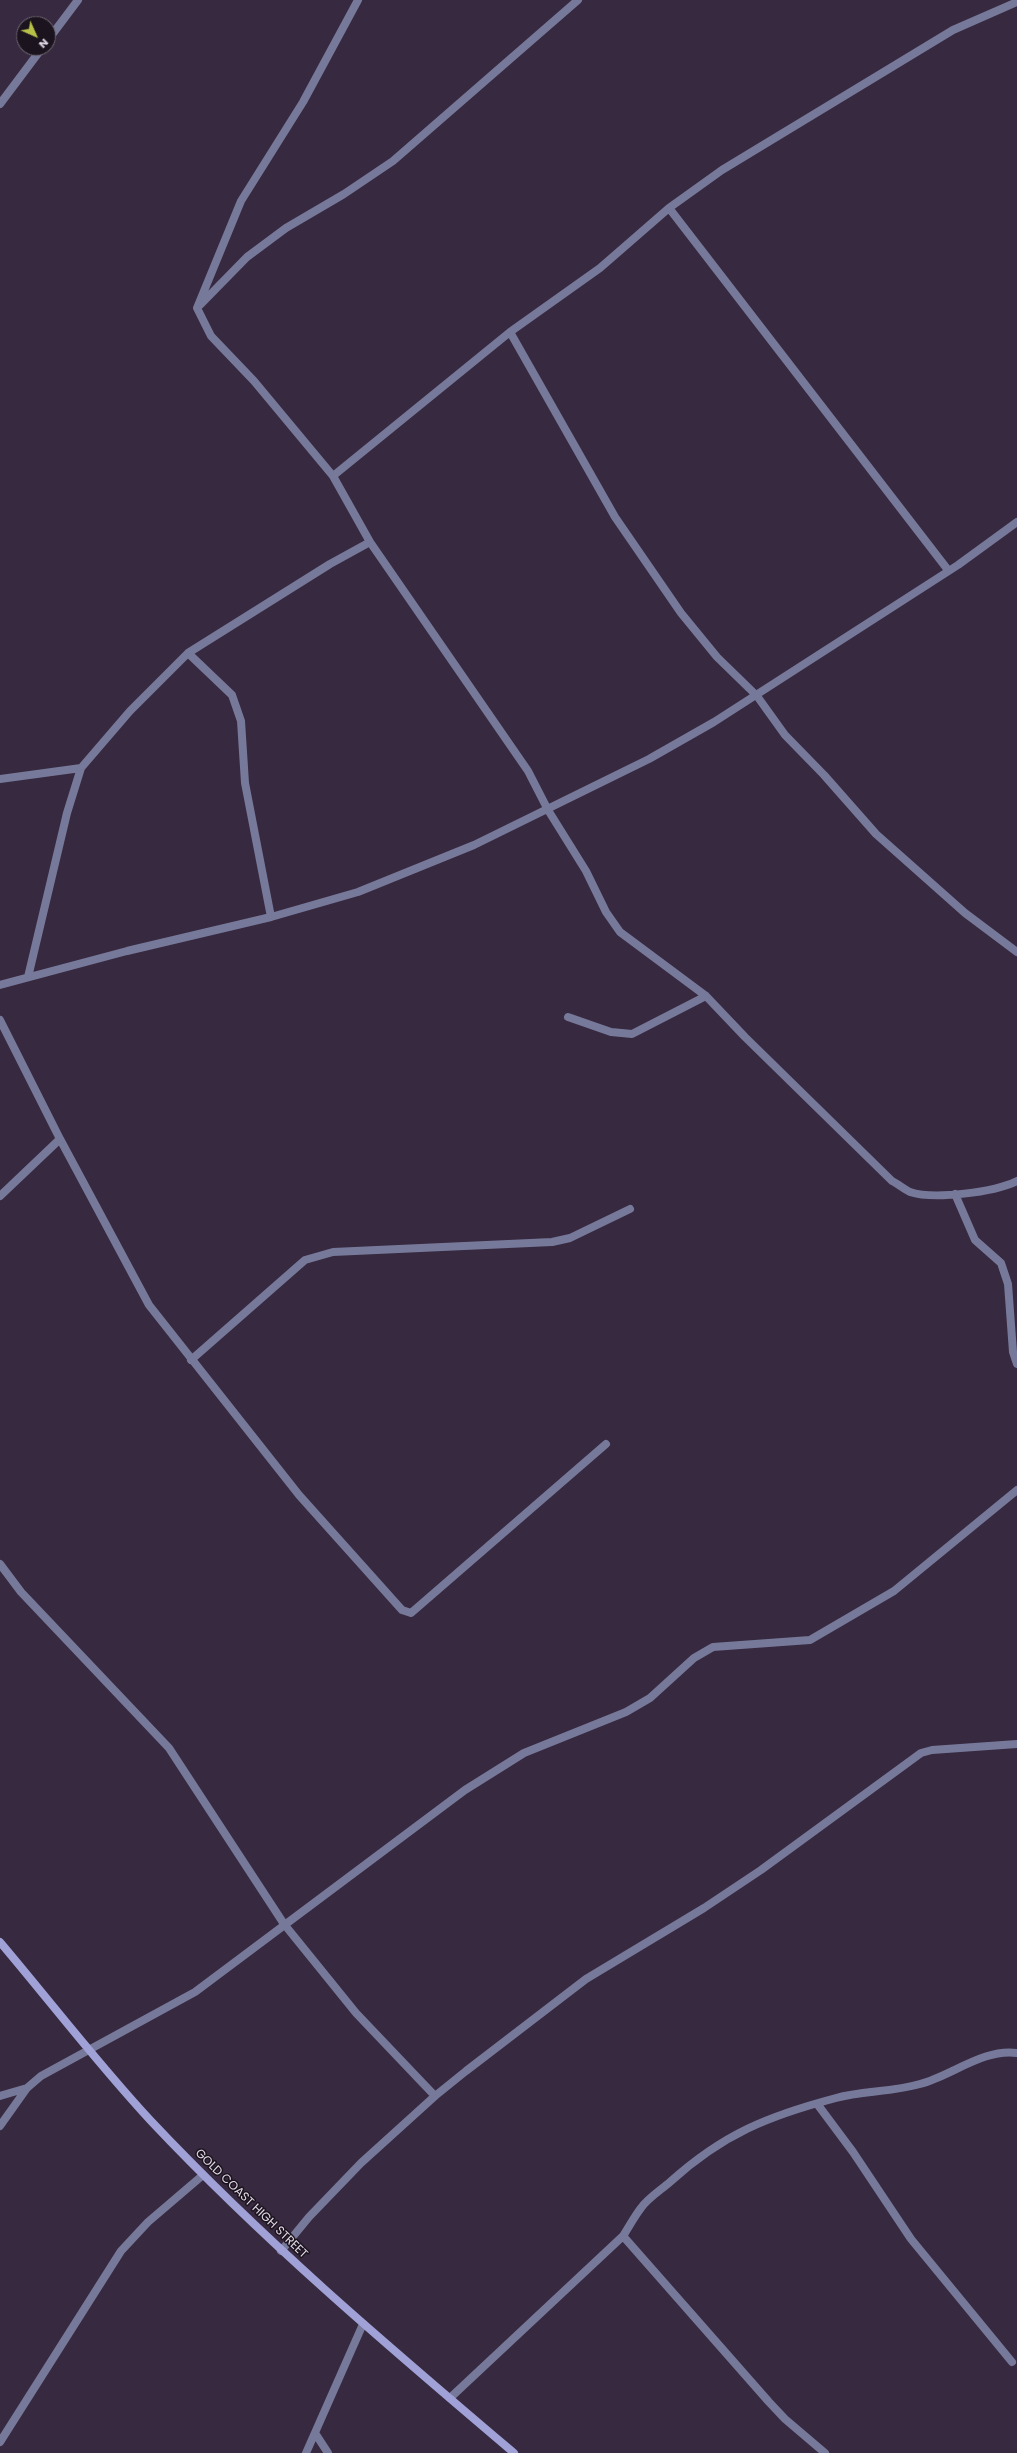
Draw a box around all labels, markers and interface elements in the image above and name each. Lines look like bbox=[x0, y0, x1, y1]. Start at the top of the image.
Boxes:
north arrow bbox=[16, 16, 56, 56]
text: N bbox=[35, 35, 52, 52]
street label: GOLD COAST HIGH STREET bbox=[192, 2146, 310, 2262]

